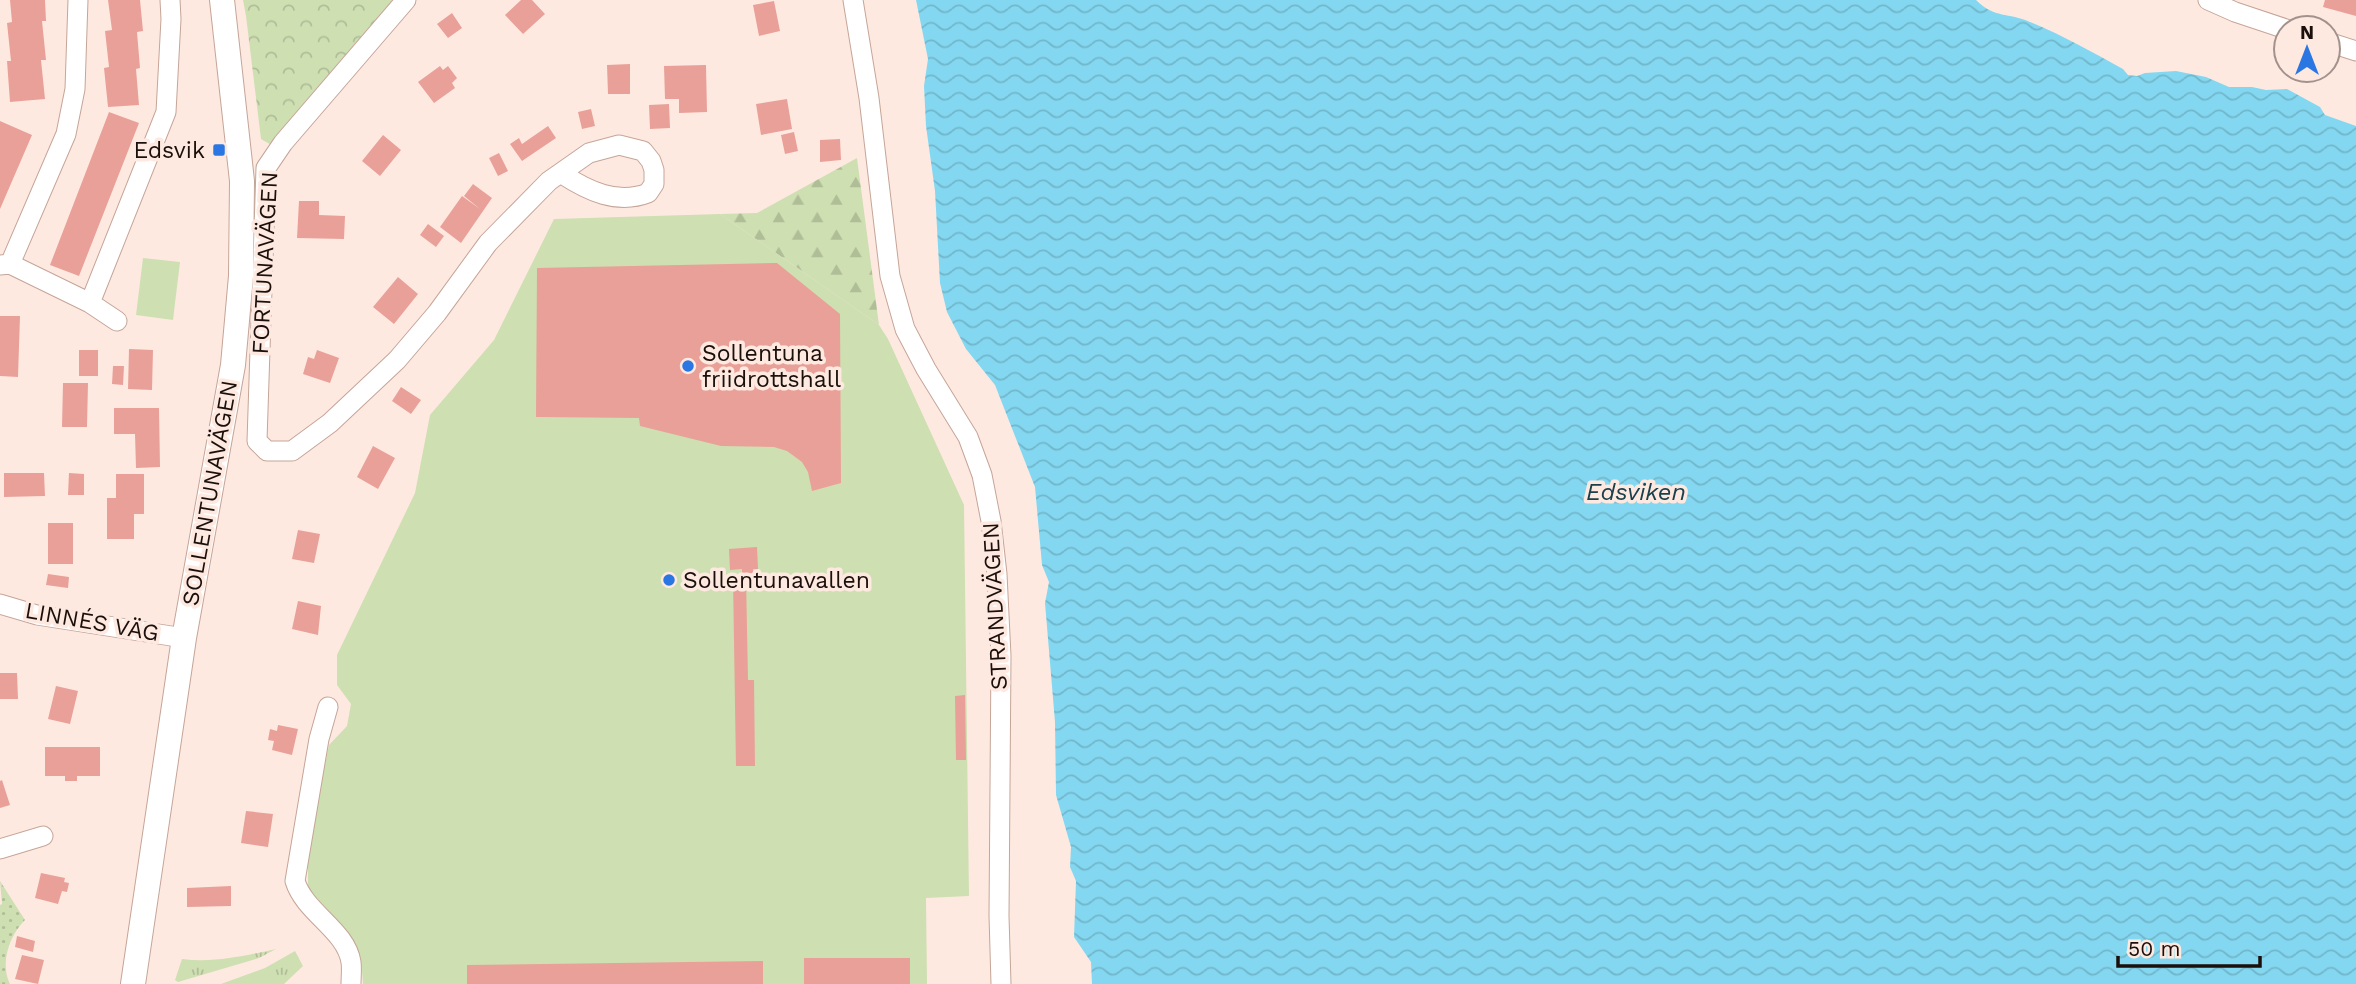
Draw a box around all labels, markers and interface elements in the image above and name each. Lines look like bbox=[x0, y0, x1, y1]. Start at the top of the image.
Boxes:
north arrow bbox=[2272, 14, 2342, 84]
text: N bbox=[2300, 21, 2314, 44]
place label: Edsvik bbox=[133, 137, 205, 164]
marker: Edsvik bbox=[211, 142, 227, 158]
street label: FORTUNAVÄGEN bbox=[247, 171, 283, 355]
place label: Sollentuna friidrottshall bbox=[702, 340, 841, 393]
marker: Sollentuna friidrottshall bbox=[680, 358, 696, 374]
street label: SOLLENTUNAVÄGEN bbox=[177, 378, 243, 608]
water label: Edsviken bbox=[1586, 478, 1686, 506]
street label: STRANDVÄGEN bbox=[977, 521, 1013, 691]
place label: Sollentunavallen bbox=[683, 567, 870, 594]
marker: Sollentunavallen bbox=[661, 572, 677, 588]
street label: LINNÉS VÄG bbox=[23, 597, 161, 647]
scale bar bbox=[2118, 925, 2260, 969]
text: 50 m bbox=[2128, 936, 2180, 961]

